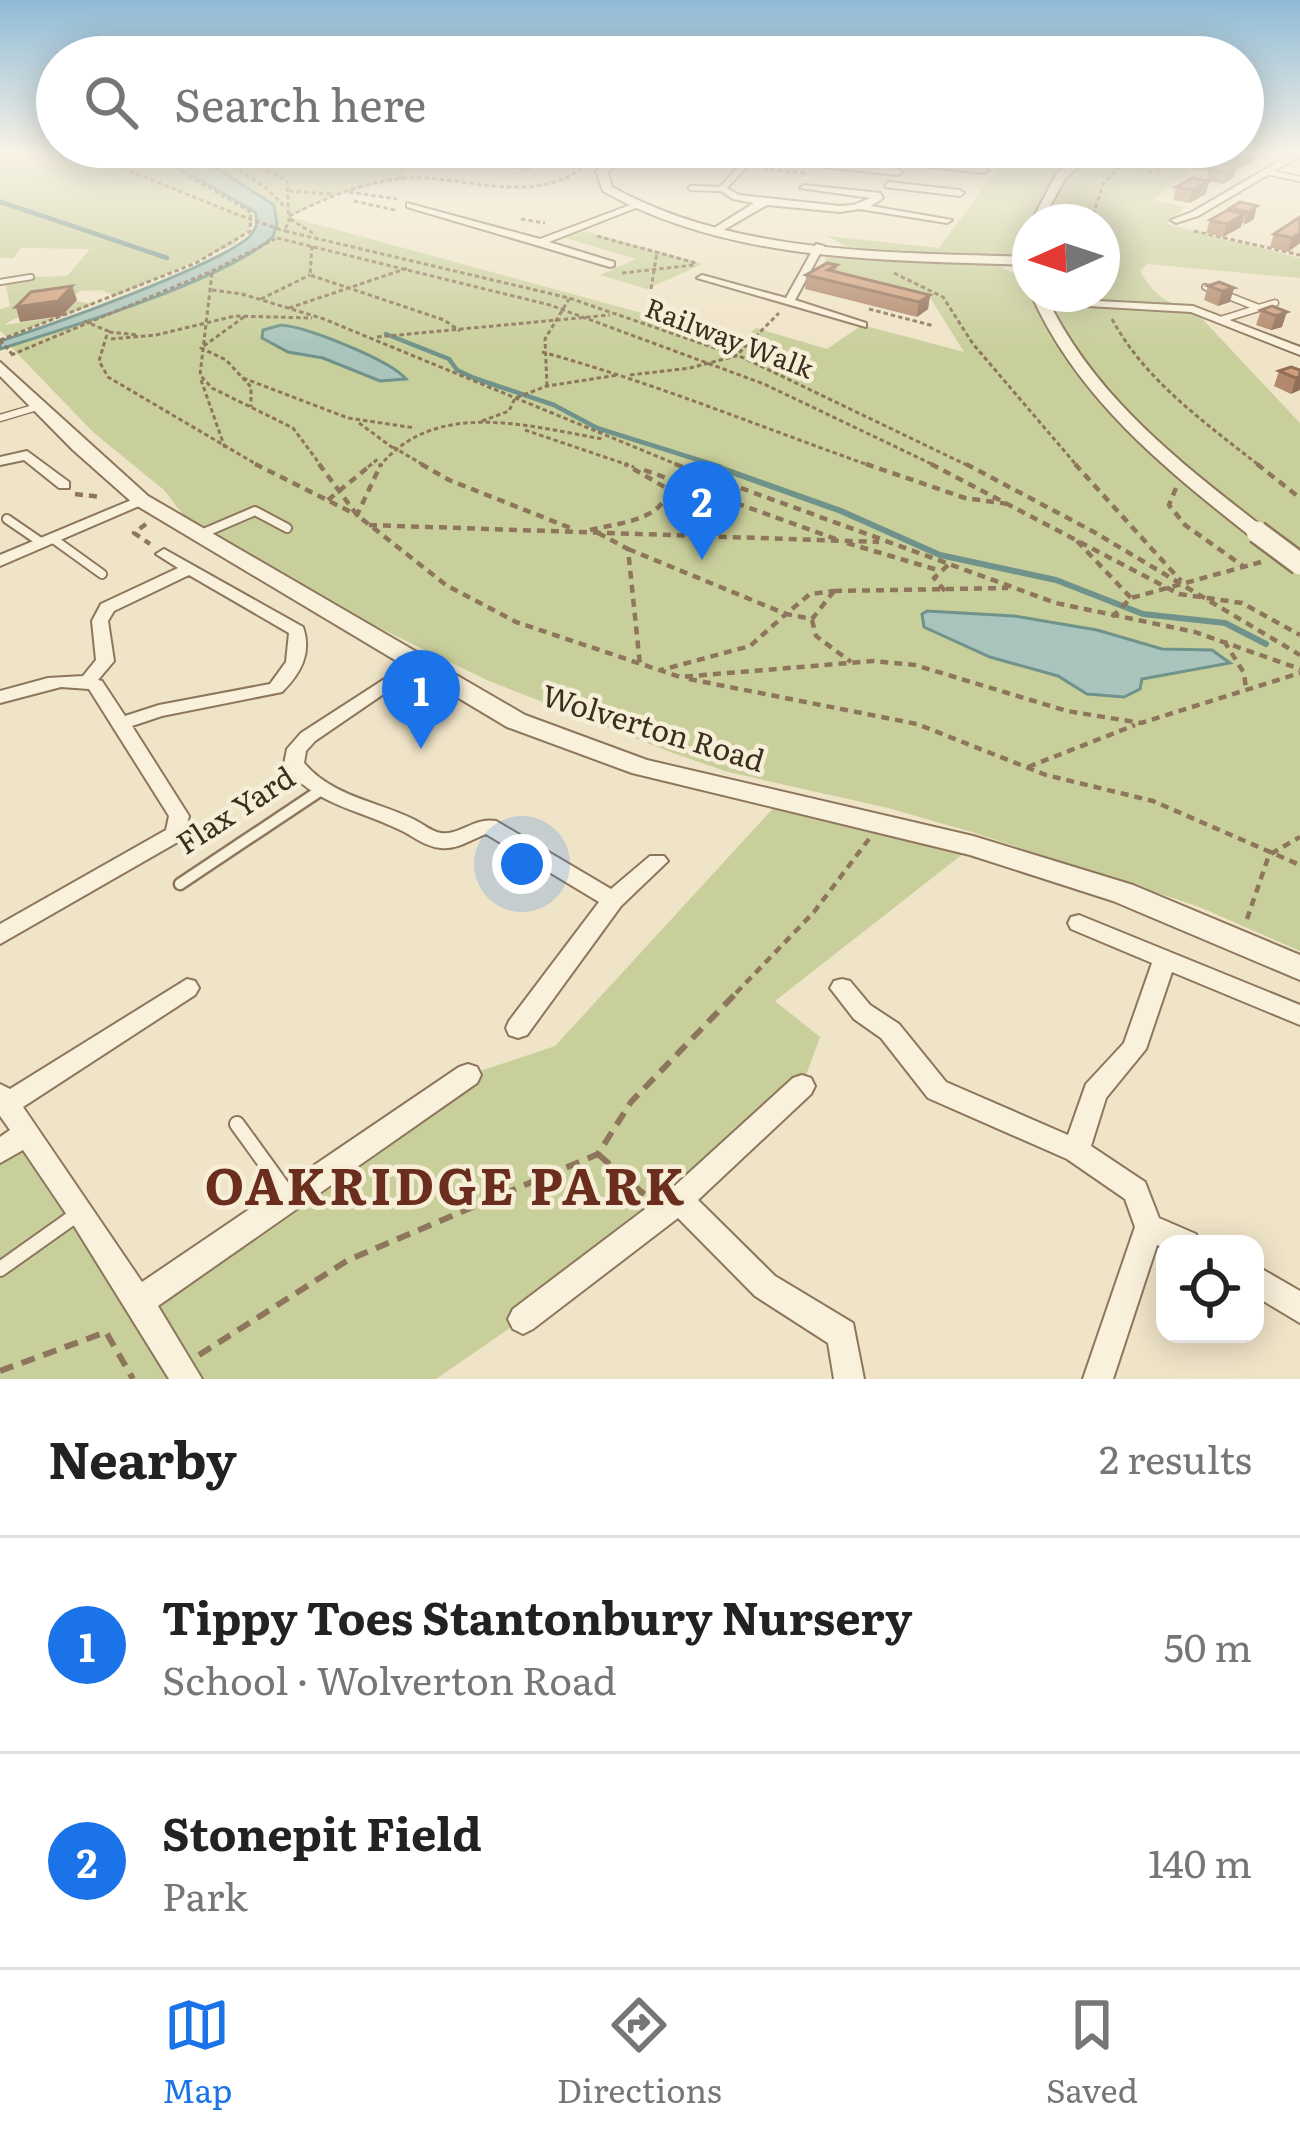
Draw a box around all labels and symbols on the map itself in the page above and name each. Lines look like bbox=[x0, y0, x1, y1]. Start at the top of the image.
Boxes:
north arrow bbox=[1012, 204, 1120, 312]
street label: Railway Walk bbox=[640, 286, 821, 387]
pin: 2 bbox=[663, 461, 741, 560]
pin: 1 bbox=[382, 650, 460, 749]
street label: Wolverton Road bbox=[537, 671, 771, 781]
street label: Flax Yard bbox=[166, 754, 302, 863]
your location bbox=[492, 834, 552, 894]
district label: OAKRIDGE PARK bbox=[204, 1145, 688, 1221]

